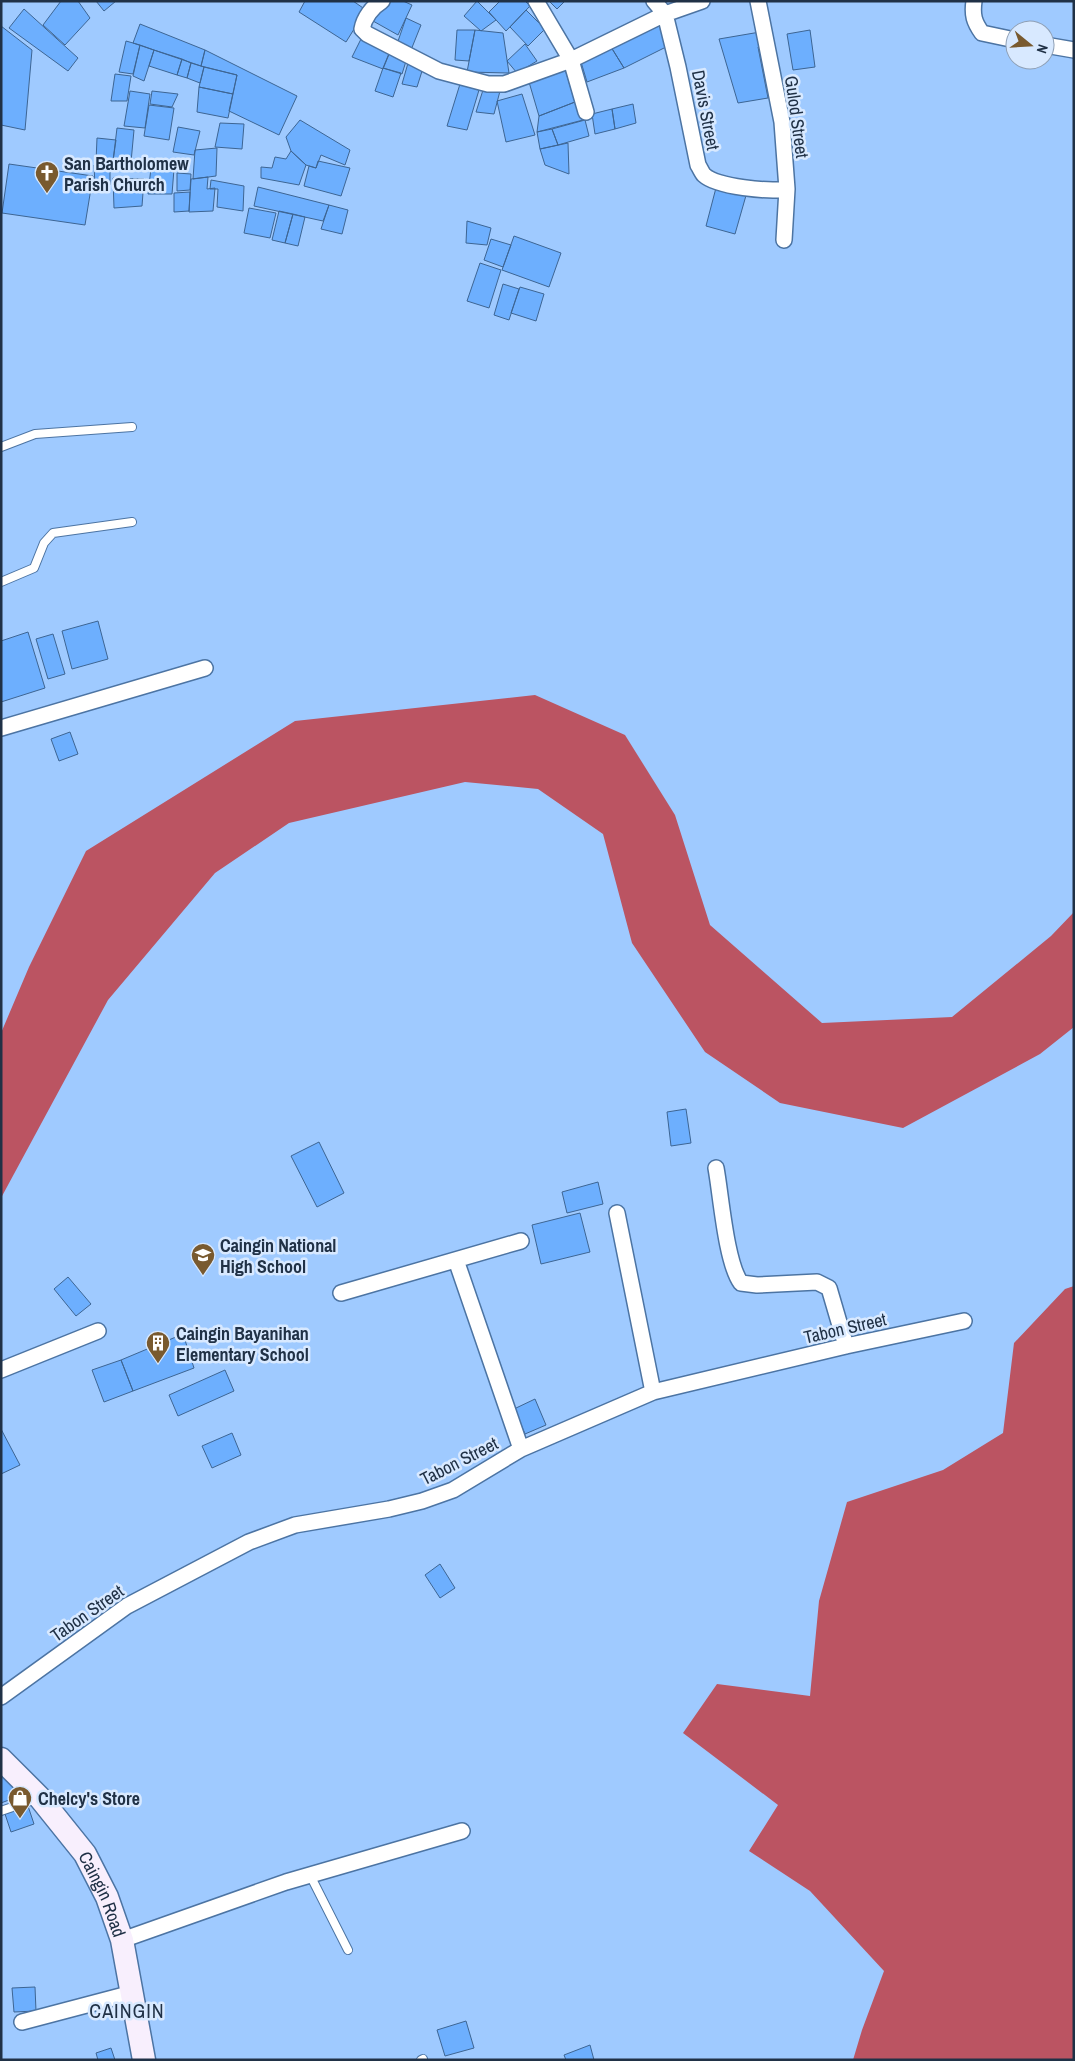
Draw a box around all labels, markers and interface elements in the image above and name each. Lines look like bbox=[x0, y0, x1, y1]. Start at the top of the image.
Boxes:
north arrow bbox=[1005, 20, 1055, 70]
text: N bbox=[1033, 42, 1052, 56]
street label: Davis Street bbox=[686, 68, 726, 152]
street label: Gulod Street bbox=[779, 74, 815, 160]
place label: San Bartholomew Parish Church bbox=[64, 151, 189, 197]
church icon: San Bartholomew Parish Church bbox=[34, 160, 60, 194]
place label: Caingin National High School bbox=[220, 1233, 336, 1279]
school or university icon: Caingin National High School bbox=[190, 1242, 216, 1276]
street label: Tabon Street bbox=[801, 1306, 889, 1350]
place label: Caingin Bayanihan Elementary School bbox=[176, 1321, 309, 1367]
building icon: Caingin Bayanihan Elementary School bbox=[145, 1330, 171, 1364]
street label: Tabon Street bbox=[416, 1431, 502, 1491]
street label: Tabon Street bbox=[45, 1579, 129, 1647]
shop icon: Chelcy's Store bbox=[7, 1785, 33, 1819]
place label: Chelcy's Store bbox=[38, 1786, 140, 1811]
street label: Caingin Road bbox=[73, 1847, 132, 1940]
district label: CAINGIN bbox=[89, 1997, 165, 2024]

